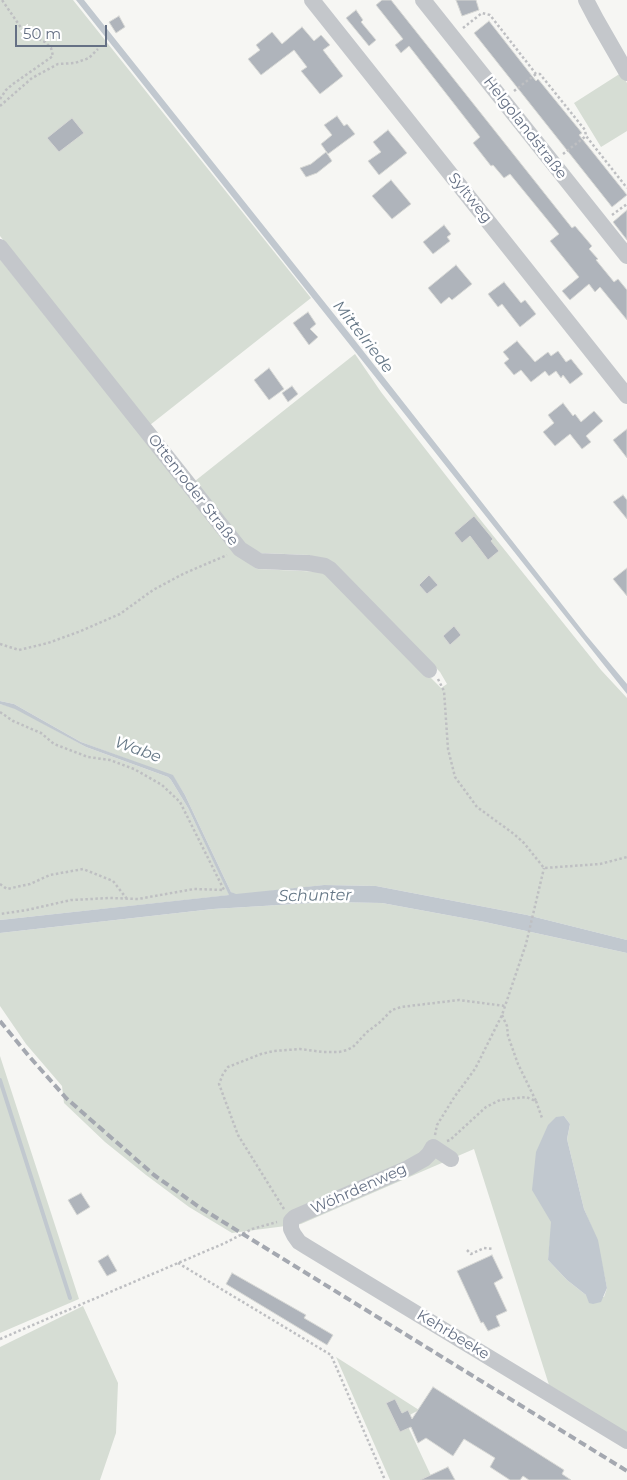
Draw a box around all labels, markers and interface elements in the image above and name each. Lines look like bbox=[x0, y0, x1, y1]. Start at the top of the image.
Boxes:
scale bar bbox=[18, 15, 110, 47]
text: 50 m bbox=[23, 24, 61, 43]
street label: Helgolandstraße bbox=[479, 73, 571, 183]
street label: Syltweg bbox=[444, 169, 496, 227]
water label: Mittelriede bbox=[329, 297, 397, 377]
street label: Ottenroder Straße bbox=[144, 431, 242, 549]
water label: Wabe bbox=[112, 733, 164, 767]
water label: Schunter bbox=[278, 886, 352, 906]
street label: Wöhrdenweg bbox=[308, 1160, 410, 1218]
street label: Kehrbeeke bbox=[413, 1306, 493, 1364]

